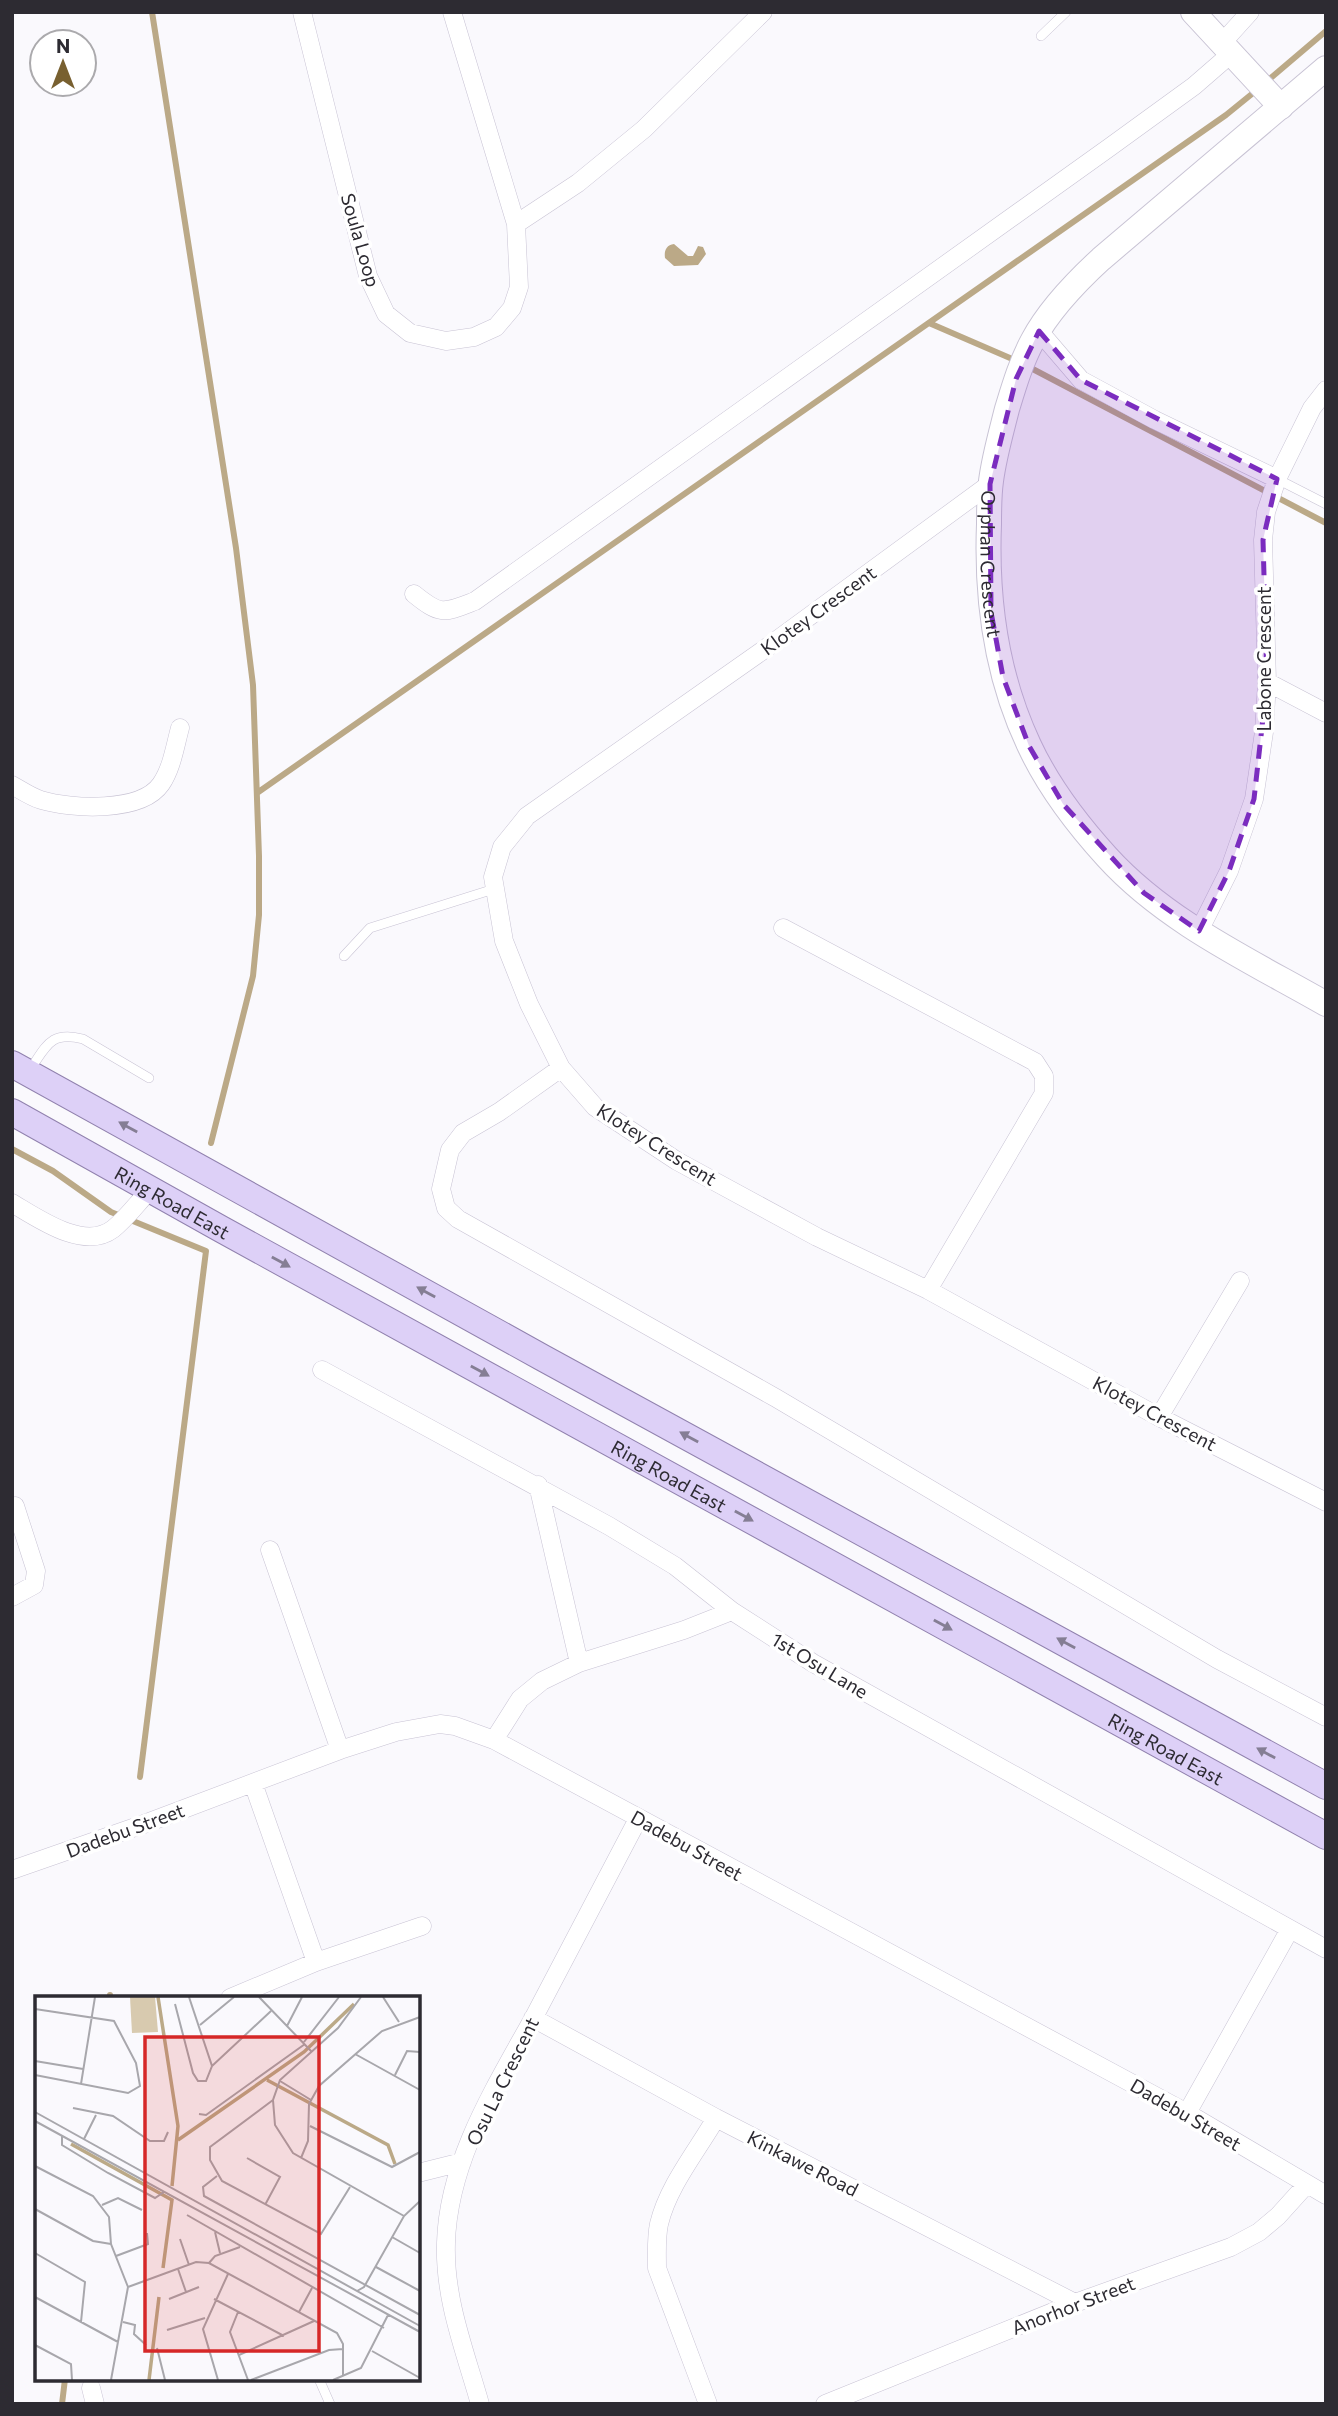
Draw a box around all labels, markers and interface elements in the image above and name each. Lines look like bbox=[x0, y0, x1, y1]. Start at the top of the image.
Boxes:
north arrow bbox=[28, 28, 98, 98]
text: N bbox=[56, 34, 70, 57]
street label: Soula Loop bbox=[337, 191, 385, 289]
street label: Orphan Crescent bbox=[977, 490, 1007, 639]
street label: Klotey Crescent bbox=[756, 560, 880, 659]
street label: Labone Crescent bbox=[1252, 586, 1275, 732]
street label: Klotey Crescent bbox=[593, 1098, 721, 1190]
one-way arrow bbox=[118, 1121, 138, 1133]
street label: Ring Road East bbox=[111, 1161, 234, 1243]
one-way arrow bbox=[271, 1256, 291, 1268]
one-way arrow bbox=[416, 1286, 436, 1298]
one-way arrow bbox=[470, 1365, 490, 1377]
street label: Klotey Crescent bbox=[1089, 1371, 1221, 1455]
one-way arrow bbox=[679, 1432, 699, 1444]
street label: Ring Road East bbox=[608, 1434, 731, 1516]
one-way arrow bbox=[734, 1510, 754, 1522]
one-way arrow bbox=[934, 1619, 954, 1631]
street label: 1st Osu Lane bbox=[768, 1627, 872, 1703]
one-way arrow bbox=[1056, 1638, 1076, 1650]
street label: Ring Road East bbox=[1105, 1707, 1228, 1789]
one-way arrow bbox=[1256, 1747, 1276, 1759]
street label: Dadebu Street bbox=[63, 1798, 187, 1862]
street label: Dadebu Street bbox=[627, 1805, 747, 1885]
inset map bbox=[35, 1996, 420, 2381]
street label: Osu La Crescent bbox=[461, 2013, 543, 2149]
street label: Dadebu Street bbox=[1127, 2073, 1246, 2155]
street label: Kinkawe Road bbox=[744, 2125, 862, 2201]
street label: Anorhor Street bbox=[1008, 2271, 1138, 2339]

